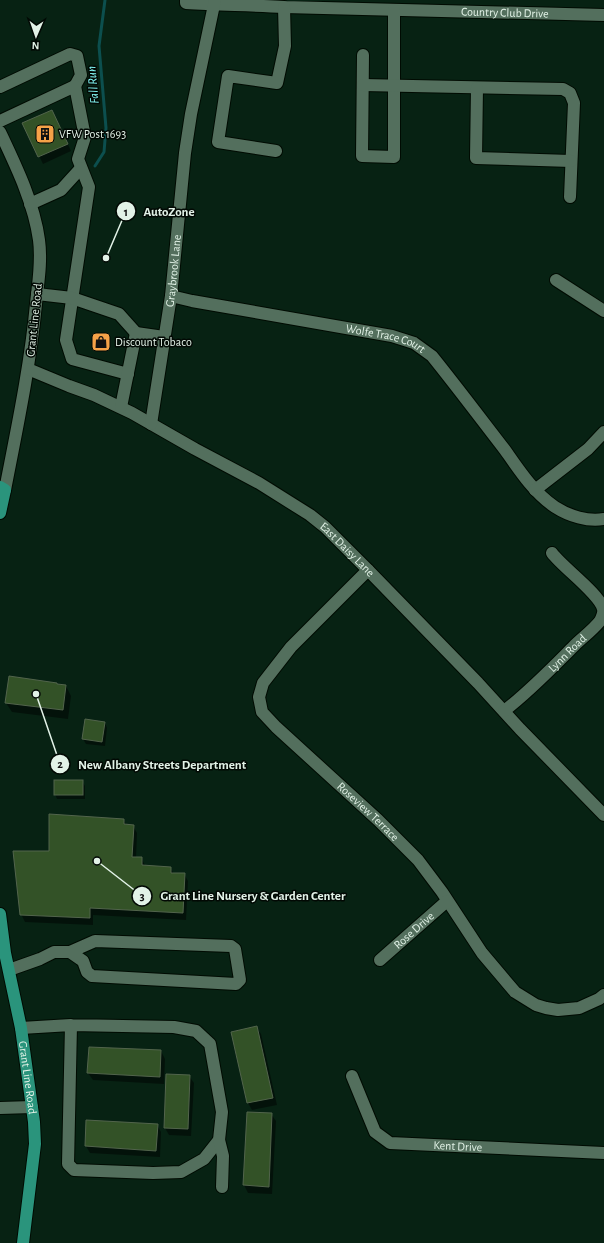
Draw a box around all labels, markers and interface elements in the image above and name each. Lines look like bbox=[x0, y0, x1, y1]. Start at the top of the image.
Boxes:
street label: Country Club Drive bbox=[461, 5, 549, 20]
north arrow bbox=[16, 16, 56, 56]
text: N bbox=[32, 40, 40, 51]
water label: Fall Run bbox=[85, 65, 102, 104]
building icon: VFW Post 1693 bbox=[34, 123, 56, 145]
place label: VFW Post 1693 bbox=[59, 128, 126, 140]
callout: AutoZone bbox=[116, 199, 203, 224]
text: 1 bbox=[124, 206, 128, 218]
text: AutoZone bbox=[143, 206, 195, 219]
street label: Graybrook Lane bbox=[163, 234, 183, 308]
street label: Grant Line Road bbox=[24, 283, 44, 357]
street label: Wolfe Trace Court bbox=[345, 322, 428, 355]
shop icon: Discount Tobaco bbox=[90, 331, 112, 353]
place label: Discount Tobaco bbox=[115, 336, 192, 348]
street label: East Daisy Lane bbox=[318, 520, 377, 579]
street label: Lynn Road bbox=[546, 632, 588, 674]
callout: New Albany Streets Department bbox=[50, 752, 254, 777]
text: 2 bbox=[57, 758, 63, 770]
text: New Albany Streets Department bbox=[78, 759, 247, 772]
street label: Roseview Terrace bbox=[335, 780, 401, 843]
callout: Grant Line Nursery & Garden Center bbox=[132, 883, 353, 908]
text: 3 bbox=[139, 890, 145, 902]
text: Grant Line Nursery & Garden Center bbox=[161, 890, 346, 903]
street label: Rose Drive bbox=[391, 910, 436, 951]
street label: Grant Line Road bbox=[17, 1040, 39, 1115]
street label: Kent Drive bbox=[433, 1139, 482, 1153]

